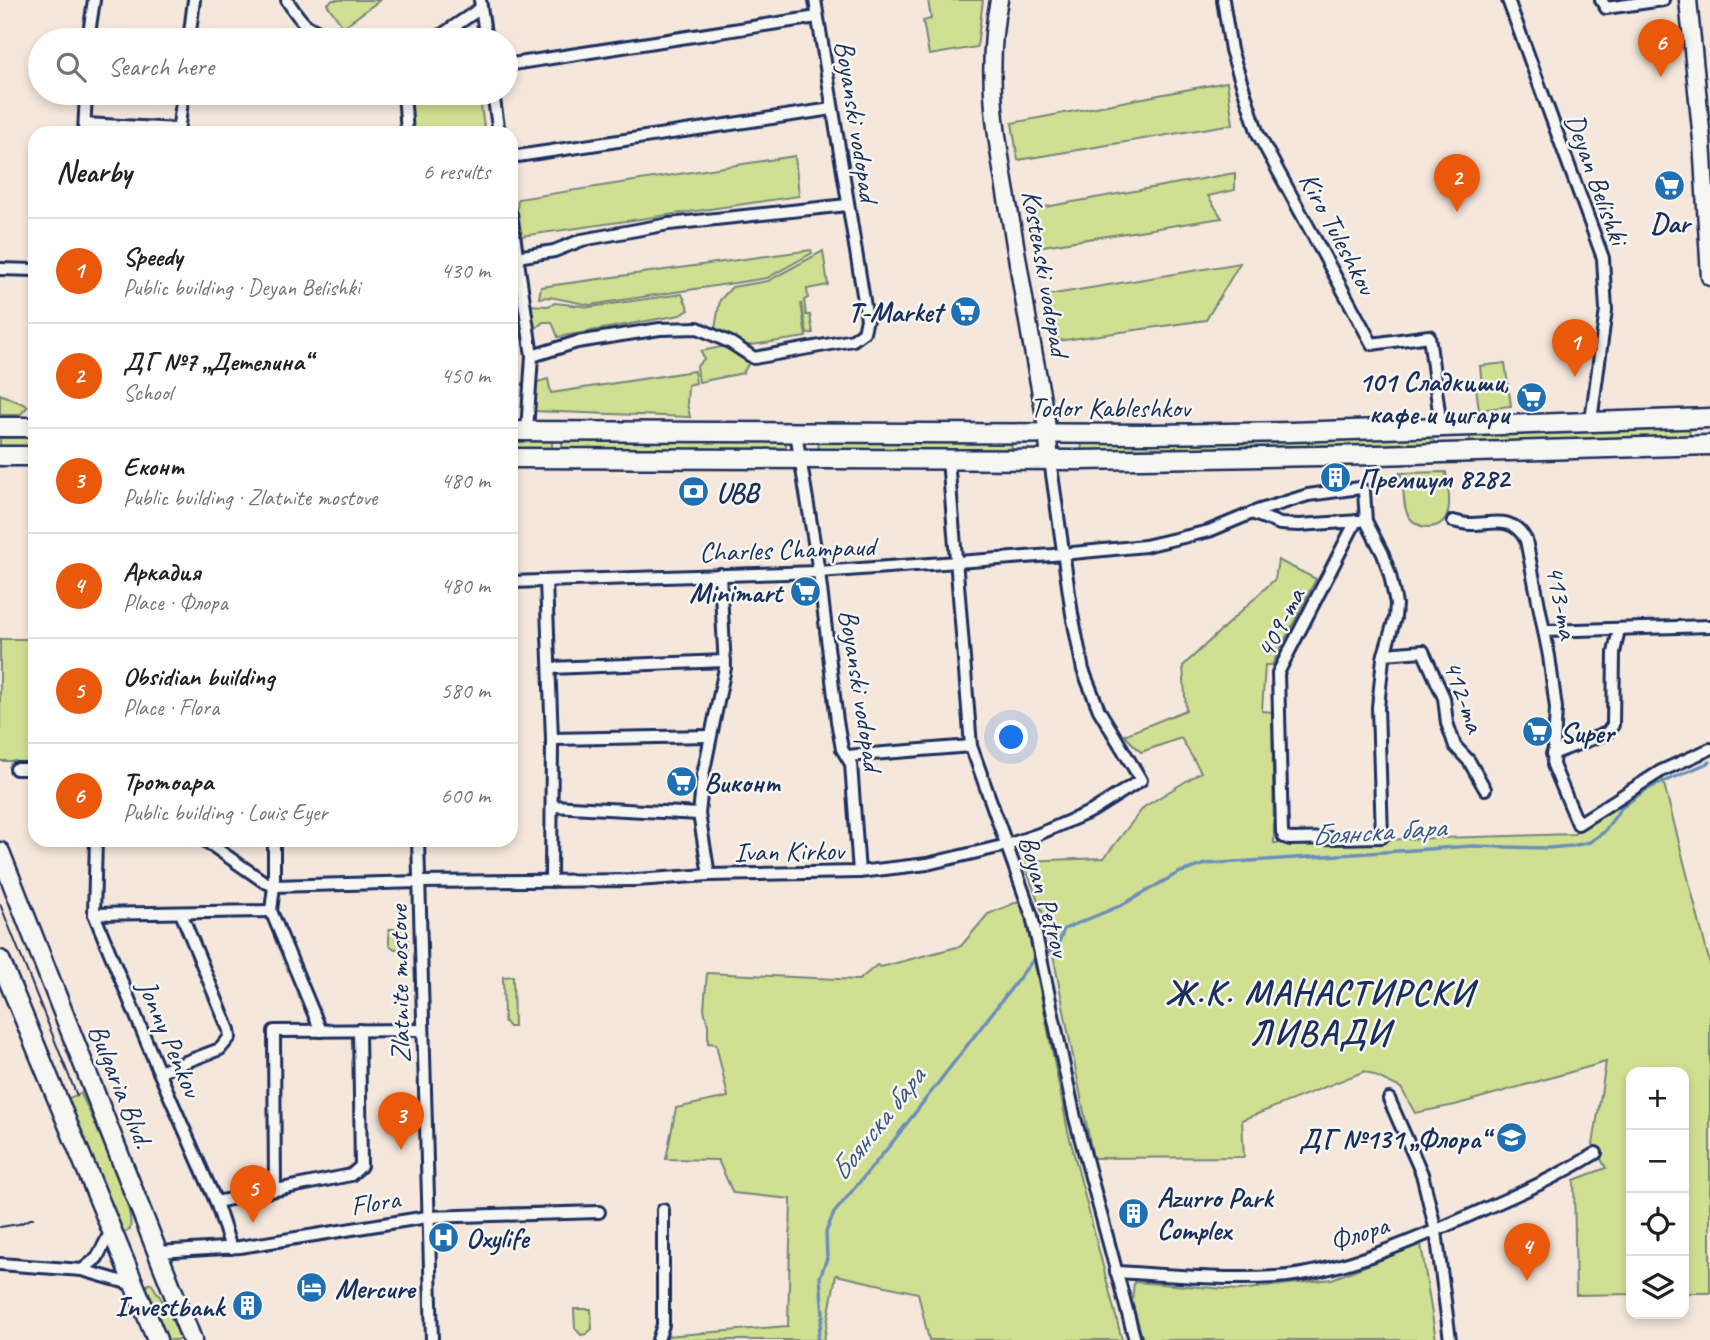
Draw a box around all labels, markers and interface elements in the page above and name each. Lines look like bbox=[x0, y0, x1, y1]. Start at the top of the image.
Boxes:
pin: 6 bbox=[1638, 19, 1684, 77]
search box bbox=[28, 28, 518, 105]
street label: Boyanski vodopad bbox=[827, 38, 888, 208]
icon: search bbox=[52, 48, 90, 86]
text: Search here bbox=[108, 50, 214, 83]
street label: Deyan Belishki bbox=[1557, 109, 1638, 253]
text: Nearby bbox=[56, 153, 132, 191]
pin: 2 bbox=[1434, 154, 1480, 212]
text: 6 results bbox=[423, 157, 490, 186]
street label: Kiro Tuleshkov bbox=[1291, 166, 1386, 302]
supermarket icon: Dar bbox=[1653, 168, 1687, 202]
street label: Kostenski vodopad bbox=[1014, 187, 1078, 363]
place label: Dar bbox=[1650, 205, 1692, 240]
text: Speedy bbox=[123, 240, 182, 273]
text: 1 bbox=[74, 256, 84, 285]
text: 430 m bbox=[441, 256, 490, 285]
text: Public building · Deyan Belishki bbox=[123, 273, 360, 302]
place label: T-Market bbox=[848, 294, 947, 329]
supermarket icon: T-Market bbox=[948, 294, 982, 328]
pin: 1 bbox=[1552, 319, 1598, 377]
text: ДГ №7 „Детелина“ bbox=[123, 345, 311, 378]
text: 2 bbox=[74, 361, 84, 390]
text: 450 m bbox=[441, 361, 490, 390]
place label: 101 Сладкиши, кафе и цигари bbox=[1359, 364, 1511, 431]
text: School bbox=[123, 378, 172, 407]
supermarket icon: 101 Сладкиши, кафе и цигари bbox=[1515, 380, 1549, 414]
street label: Todor Kableshkov bbox=[1030, 390, 1193, 425]
text: Еконт bbox=[123, 450, 184, 483]
building icon: Премиум 8282 bbox=[1318, 461, 1352, 495]
place label: Премиум 8282 bbox=[1358, 461, 1511, 496]
text: 3 bbox=[74, 466, 84, 495]
text: 480 m bbox=[441, 466, 490, 495]
bank icon: UBB bbox=[676, 475, 710, 509]
place label: UBB bbox=[716, 475, 761, 510]
text: Public building · Zlatnite mostove bbox=[123, 483, 377, 512]
street label: Charles Champaud bbox=[698, 528, 880, 570]
text: Аркадия bbox=[123, 555, 201, 588]
street label: 413-та bbox=[1538, 562, 1587, 644]
text: 4 bbox=[74, 571, 84, 600]
text: 480 m bbox=[441, 571, 490, 600]
place label: Minimart bbox=[689, 575, 785, 610]
supermarket icon: Minimart bbox=[788, 575, 822, 609]
street label: 409-та bbox=[1248, 580, 1313, 664]
text: Place · Флора bbox=[123, 588, 228, 617]
street label: Boyanski vodopad bbox=[831, 607, 892, 777]
street label: 412-та bbox=[1435, 655, 1494, 739]
text: Obsidian building bbox=[123, 660, 274, 693]
text: 5 bbox=[74, 676, 84, 705]
text: 580 m bbox=[441, 676, 490, 705]
text: Place · Flora bbox=[123, 693, 219, 722]
supermarket icon: Super bbox=[1520, 715, 1554, 749]
place label: Super bbox=[1560, 715, 1617, 750]
your location bbox=[994, 720, 1028, 754]
text: Тротоара bbox=[123, 765, 213, 798]
supermarket icon: Виконт bbox=[664, 765, 698, 799]
place label: Виконт bbox=[704, 765, 782, 800]
text: 6 bbox=[74, 781, 84, 810]
text: 600 m bbox=[441, 781, 490, 810]
text: Public building · Louis Eyer bbox=[123, 798, 328, 827]
water label: Боянска бара bbox=[1310, 807, 1449, 855]
street label: Boyan Petrov bbox=[1011, 831, 1080, 963]
street label: Ivan Kirkov bbox=[734, 832, 847, 869]
street label: Zlatnite mostove bbox=[380, 903, 418, 1063]
district label: Ж.К. МАНАСТИРСКИ ЛИВАДИ bbox=[1165, 970, 1478, 1055]
street label: Jonny Penkov bbox=[129, 973, 211, 1104]
street label: Bulgaria Blvd. bbox=[80, 1019, 162, 1154]
water label: Боянска бара bbox=[821, 1057, 935, 1189]
map controls bbox=[1626, 1067, 1689, 1319]
button: + bbox=[1626, 1067, 1689, 1130]
pin: 3 bbox=[378, 1092, 424, 1150]
place label: ДГ №131 „Флора“ bbox=[1299, 1121, 1495, 1156]
school or university icon: ДГ №131 „Флора“ bbox=[1494, 1121, 1528, 1155]
button: − bbox=[1626, 1130, 1689, 1193]
pin: 5 bbox=[230, 1165, 276, 1223]
place label: Azurro Park Complex bbox=[1157, 1180, 1275, 1247]
street label: Flora bbox=[348, 1181, 404, 1223]
button: locate bbox=[1626, 1193, 1689, 1256]
building icon: Azurro Park Complex bbox=[1117, 1196, 1151, 1230]
street label: Флора bbox=[1325, 1207, 1394, 1259]
hospital icon: Oxylife bbox=[426, 1220, 460, 1254]
place label: Oxylife bbox=[466, 1220, 531, 1256]
pin: 4 bbox=[1504, 1223, 1550, 1281]
button: layers bbox=[1626, 1256, 1689, 1319]
hotel icon: Mercure bbox=[295, 1271, 329, 1305]
place label: Mercure bbox=[335, 1271, 417, 1306]
place label: Investbank bbox=[115, 1289, 227, 1324]
building icon: Investbank bbox=[230, 1289, 264, 1323]

